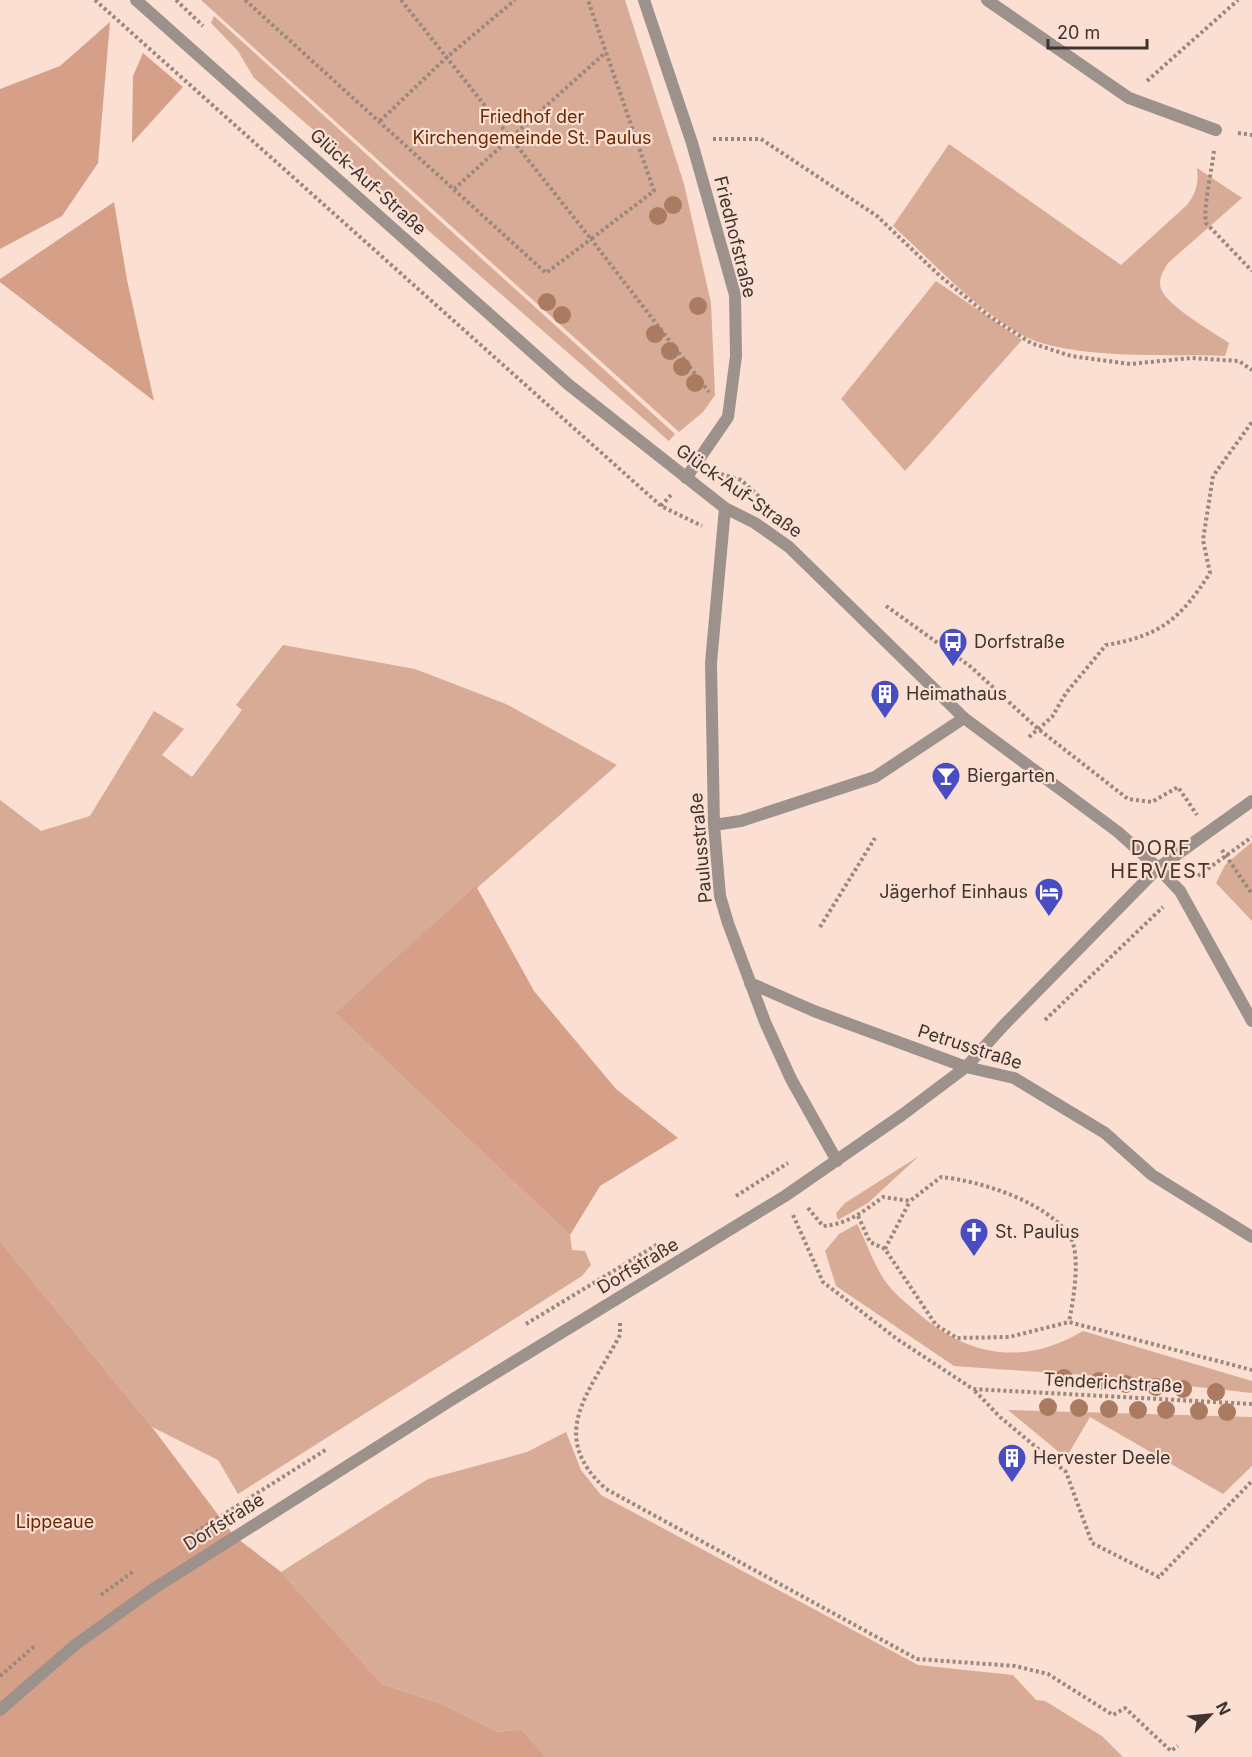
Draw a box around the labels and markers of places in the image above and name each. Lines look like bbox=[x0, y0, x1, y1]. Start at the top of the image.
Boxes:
bus stop icon: Dorfstraße bbox=[937, 626, 969, 668]
place label: Dorfstraße bbox=[974, 631, 1065, 652]
building icon: Heimathaus bbox=[869, 678, 901, 720]
place label: Heimathaus bbox=[906, 683, 1007, 704]
bar icon: Biergarten bbox=[930, 760, 962, 802]
place label: Biergarten bbox=[967, 765, 1055, 786]
hotel icon: Jägerhof Einhaus bbox=[1033, 876, 1065, 918]
place label: Jägerhof Einhaus bbox=[879, 881, 1028, 902]
church icon: St. Paulus bbox=[958, 1216, 990, 1258]
place label: St. Paulus bbox=[995, 1221, 1079, 1242]
building icon: Hervester Deele bbox=[996, 1442, 1028, 1484]
place label: Hervester Deele bbox=[1033, 1447, 1171, 1468]

